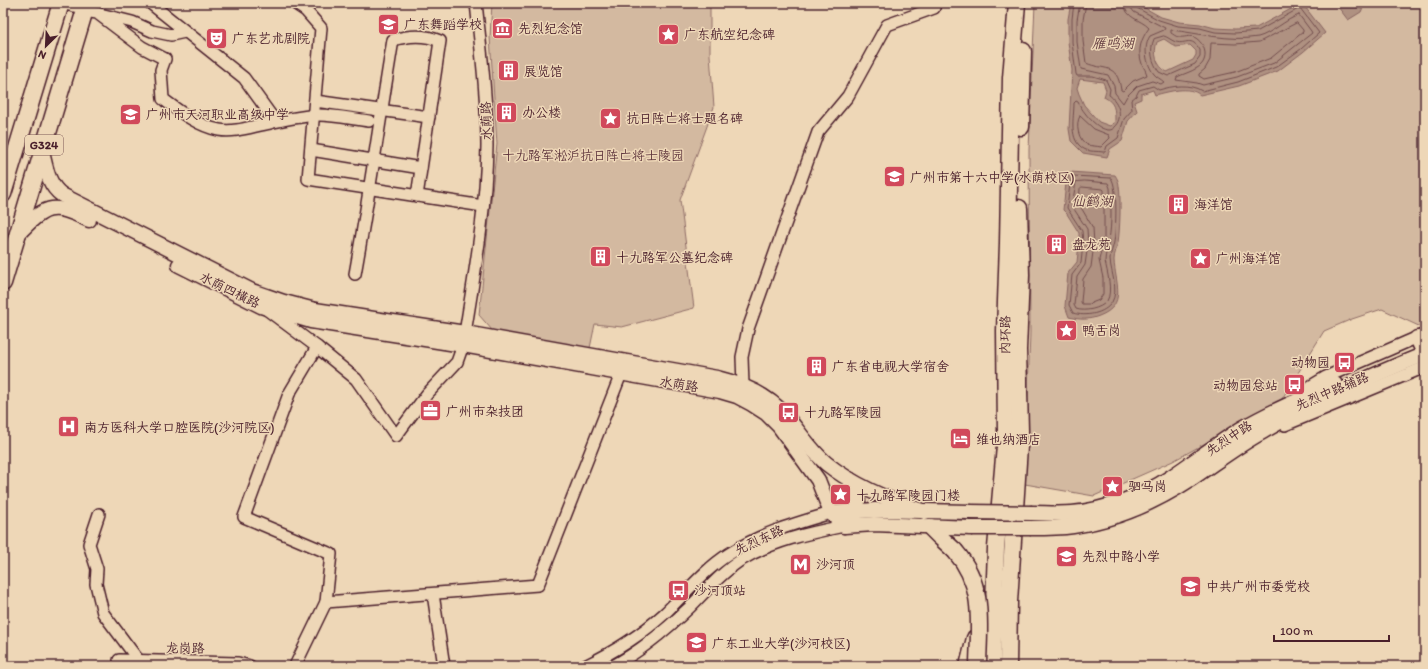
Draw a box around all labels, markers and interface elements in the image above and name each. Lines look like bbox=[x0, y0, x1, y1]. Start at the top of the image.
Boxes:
school or university icon: 广东舞蹈学校 bbox=[376, 11, 402, 37]
museum icon: 先烈纪念馆 bbox=[489, 15, 515, 41]
place label: 广东舞蹈学校 bbox=[404, 17, 482, 32]
place label: 先烈纪念馆 bbox=[518, 21, 583, 36]
place icon: 广东航空纪念碑 bbox=[656, 21, 682, 47]
theatre icon: 广东艺术剧院 bbox=[203, 25, 229, 51]
north arrow bbox=[26, 26, 66, 66]
place label: 广东航空纪念碑 bbox=[684, 27, 775, 42]
place label: 广东艺术剧院 bbox=[232, 31, 310, 46]
water label: 雁鸣湖 bbox=[1092, 35, 1136, 52]
text: N bbox=[36, 47, 48, 62]
building icon: 展览馆 bbox=[496, 58, 522, 84]
place label: 展览馆 bbox=[524, 64, 563, 79]
building icon: 办公楼 bbox=[494, 99, 520, 125]
school or university icon: 广州市天河职业高级中学 bbox=[118, 101, 144, 127]
street label: 水荫路 bbox=[478, 101, 494, 141]
place label: 办公楼 bbox=[522, 105, 561, 120]
place icon: 抗日阵亡将士题名碑 bbox=[597, 105, 623, 131]
place label: 广州市天河职业高级中学 bbox=[146, 107, 289, 122]
place label: 抗日阵亡将士题名碑 bbox=[626, 111, 743, 126]
road number: G324 bbox=[25, 135, 63, 155]
park label: 十九路军淞沪抗日阵亡将士陵园 bbox=[502, 148, 684, 163]
school or university icon: 广州市第十六中学(水荫校区) bbox=[881, 164, 907, 190]
place label: 广州市第十六中学(水荫校区) bbox=[910, 170, 1074, 185]
building icon: 海洋馆 bbox=[1166, 191, 1192, 217]
water label: 仙鹤湖 bbox=[1071, 193, 1115, 210]
place label: 海洋馆 bbox=[1194, 197, 1233, 212]
building icon: 盘龙苑 bbox=[1043, 231, 1069, 257]
place label: 盘龙苑 bbox=[1072, 237, 1111, 252]
building icon: 十九路军公墓纪念碑 bbox=[588, 244, 614, 270]
place icon: 广州海洋馆 bbox=[1188, 245, 1214, 271]
place label: 十九路军公墓纪念碑 bbox=[616, 250, 733, 265]
place label: 广州海洋馆 bbox=[1216, 251, 1281, 266]
street label: 水荫四横路 bbox=[197, 269, 263, 311]
street label: 内环路 bbox=[997, 315, 1013, 355]
place icon: 鸭舌岗 bbox=[1053, 317, 1079, 343]
place label: 鸭舌岗 bbox=[1082, 323, 1121, 338]
bus stop icon: 动物园 bbox=[1332, 349, 1358, 375]
building icon: 广东省电视大学宿舍 bbox=[803, 353, 829, 379]
place label: 动物园 bbox=[1291, 355, 1330, 370]
place label: 广东省电视大学宿舍 bbox=[832, 359, 949, 374]
street label: 先烈中路辅路 bbox=[1293, 369, 1371, 413]
bus stop icon: 动物园总站 bbox=[1281, 372, 1307, 398]
street label: 水荫路 bbox=[659, 374, 699, 394]
place label: 动物园总站 bbox=[1213, 378, 1278, 393]
office icon: 广州市杂技团 bbox=[418, 398, 444, 424]
bus stop icon: 十九路军陵园 bbox=[776, 399, 802, 425]
place label: 广州市杂技团 bbox=[446, 404, 524, 419]
place label: 十九路军陵园 bbox=[804, 405, 882, 420]
hospital icon: 南方医科大学口腔医院(沙河院区) bbox=[56, 414, 82, 440]
street label: 先烈中路 bbox=[1203, 418, 1255, 458]
place label: 南方医科大学口腔医院(沙河院区) bbox=[84, 420, 274, 435]
hotel icon: 维也纳酒店 bbox=[948, 426, 974, 452]
place label: 维也纳酒店 bbox=[976, 432, 1041, 447]
place icon: 驷马岗 bbox=[1099, 473, 1125, 499]
place label: 驷马岗 bbox=[1128, 479, 1167, 494]
place icon: 十九路军陵园门楼 bbox=[828, 482, 854, 508]
place label: 十九路军陵园门楼 bbox=[856, 488, 960, 503]
street label: 先烈东路 bbox=[732, 522, 786, 558]
school or university icon: 先烈中路小学 bbox=[1053, 543, 1079, 569]
place label: 先烈中路小学 bbox=[1082, 549, 1160, 564]
metro station icon: 沙河顶 bbox=[787, 551, 813, 577]
place label: 沙河顶 bbox=[816, 557, 855, 572]
school or university icon: 中共广州市委党校 bbox=[1177, 573, 1203, 599]
bus stop icon: 沙河顶站 bbox=[666, 577, 692, 603]
place label: 中共广州市委党校 bbox=[1206, 579, 1310, 594]
place label: 沙河顶站 bbox=[694, 583, 746, 598]
scale bar bbox=[1274, 617, 1389, 643]
text: 100 m bbox=[1280, 624, 1313, 638]
school or university icon: 广东工业大学(沙河校区) bbox=[684, 630, 710, 656]
place label: 广东工业大学(沙河校区) bbox=[712, 636, 850, 651]
street label: 龙岗路 bbox=[165, 640, 205, 656]

